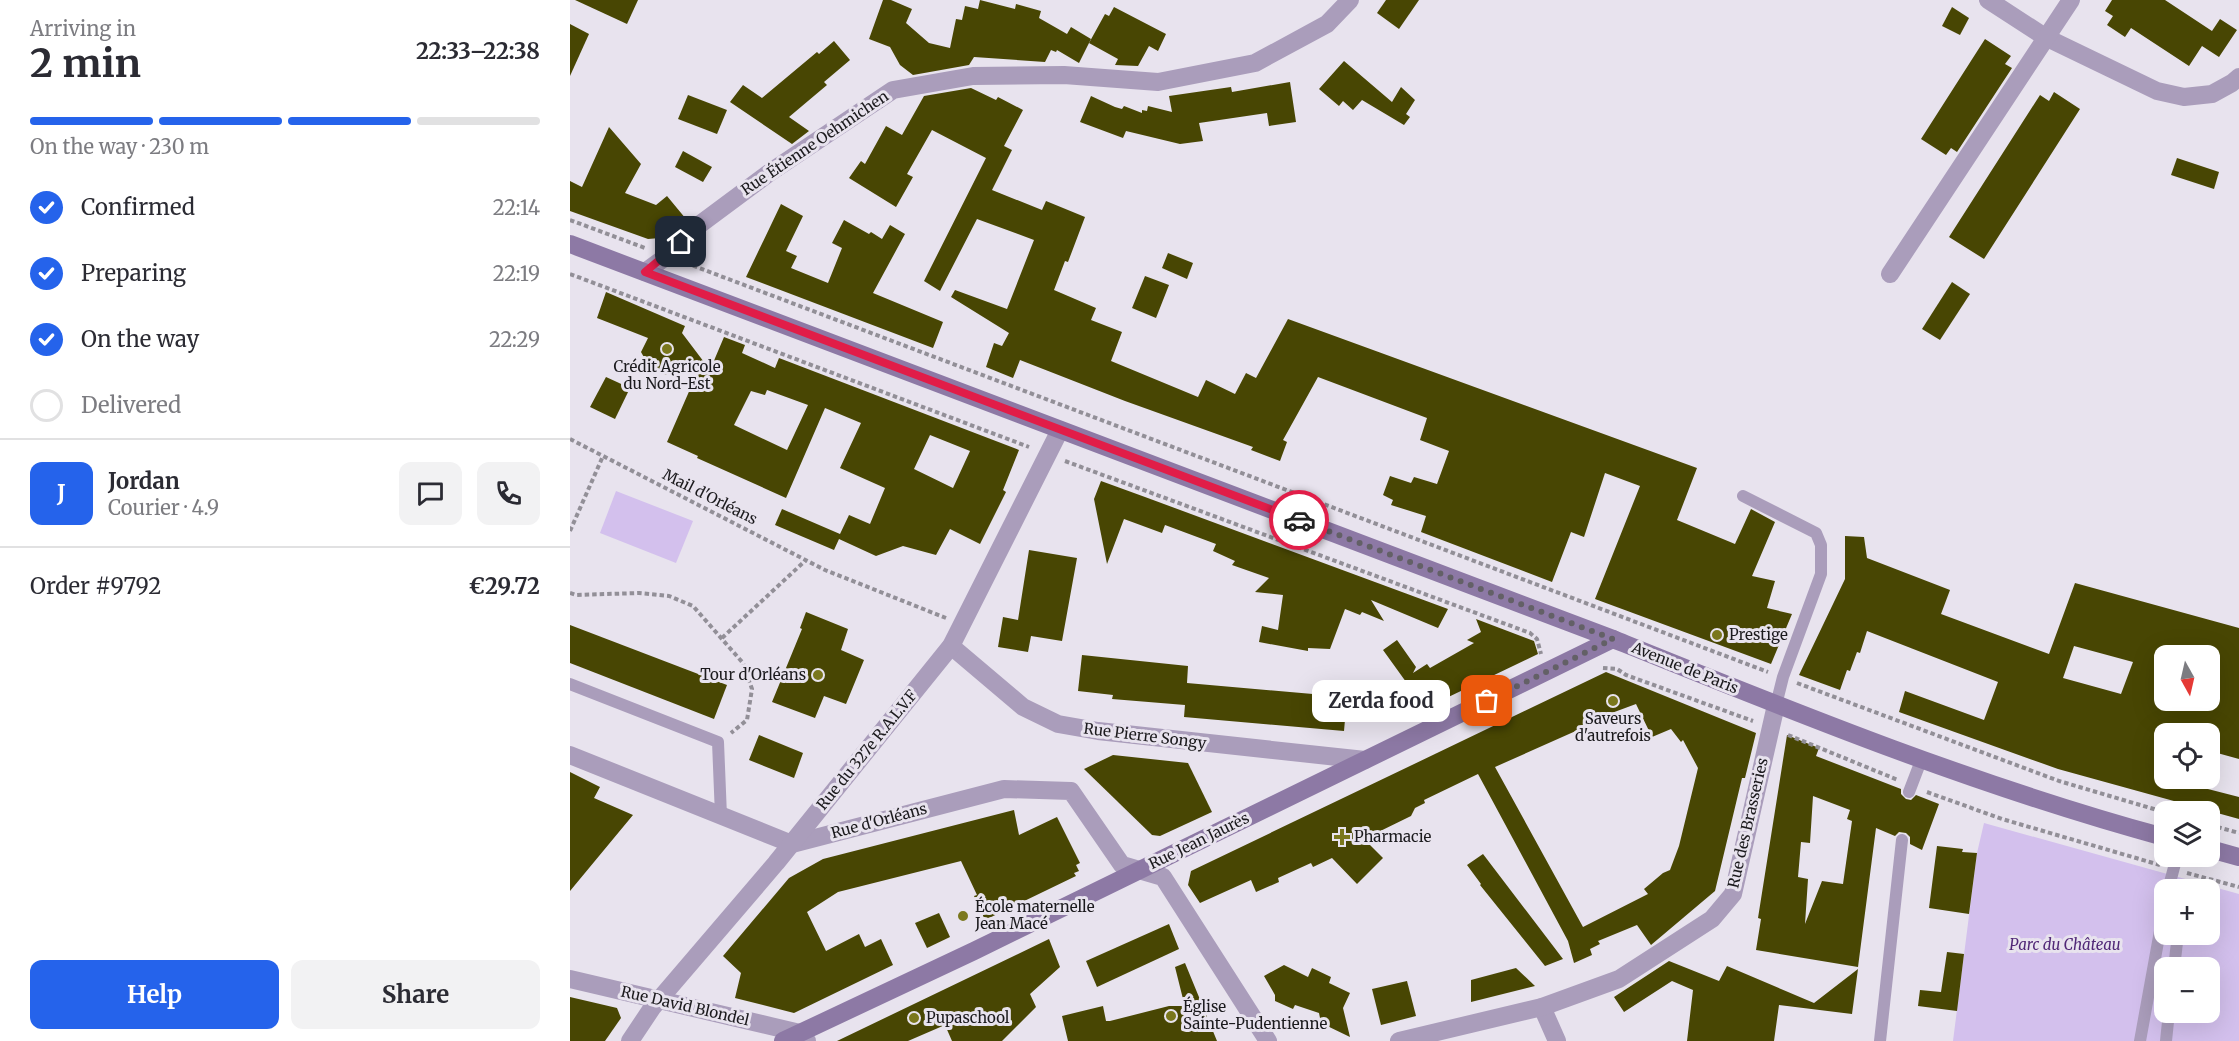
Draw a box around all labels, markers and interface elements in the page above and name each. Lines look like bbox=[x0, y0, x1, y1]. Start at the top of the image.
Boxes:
text: Arriving in bbox=[30, 16, 136, 41]
text: 22:33–22:38 bbox=[416, 37, 540, 65]
text: 2 min bbox=[30, 39, 141, 88]
street label: Rue Étienne Oehmichen bbox=[737, 85, 892, 199]
text: On the way · 230 m bbox=[30, 134, 209, 159]
icon: check bbox=[30, 191, 63, 224]
text: Confirmed bbox=[81, 193, 195, 221]
text: 22:14 bbox=[493, 195, 540, 220]
pin bbox=[655, 216, 706, 267]
icon: home bbox=[664, 225, 697, 258]
icon: check bbox=[30, 257, 63, 290]
text: Preparing bbox=[81, 259, 186, 287]
text: 22:19 bbox=[493, 261, 540, 286]
icon: check bbox=[30, 323, 63, 356]
text: On the way bbox=[81, 325, 199, 353]
text: 22:29 bbox=[489, 327, 540, 352]
marker: Crédit Agricole du Nord-Est bbox=[660, 342, 674, 356]
place label: Crédit Agricole du Nord-Est bbox=[613, 357, 721, 393]
text: Delivered bbox=[81, 391, 181, 419]
button: chat bbox=[399, 462, 462, 525]
button: phone bbox=[477, 462, 540, 525]
street label: Mail d'Orléans bbox=[660, 465, 761, 529]
text: Jordan bbox=[108, 467, 180, 495]
text: J bbox=[57, 479, 66, 507]
courier bbox=[1269, 490, 1329, 550]
text: Courier · 4.9 bbox=[108, 495, 219, 520]
icon: car bbox=[1283, 504, 1316, 537]
text: Order #9792 bbox=[30, 572, 161, 600]
text: €29.72 bbox=[469, 572, 540, 600]
place label: Prestige bbox=[1729, 625, 1788, 644]
marker: Prestige bbox=[1710, 628, 1724, 642]
street label: Avenue de Paris bbox=[1628, 637, 1741, 698]
north arrow bbox=[2154, 645, 2220, 711]
map controls bbox=[2154, 645, 2220, 1023]
place label: Tour d'Orléans bbox=[700, 665, 806, 684]
marker: Tour d'Orléans bbox=[811, 668, 825, 682]
pin bbox=[1461, 675, 1512, 726]
callout: Zerda food bbox=[1313, 680, 1451, 722]
icon: bag bbox=[1470, 684, 1503, 717]
street label: Rue du 327e R.A.L.V.F bbox=[812, 686, 921, 814]
text: Zerda food bbox=[1328, 688, 1434, 713]
marker: Saveurs d'autrefois bbox=[1606, 694, 1620, 708]
place label: Saveurs d'autrefois bbox=[1575, 709, 1651, 745]
street label: Rue Pierre Songy bbox=[1083, 719, 1208, 752]
button: locate bbox=[2154, 723, 2220, 789]
street label: Rue des Brasseries bbox=[1723, 756, 1772, 890]
street label: Rue d'Orléans bbox=[829, 799, 929, 842]
button: layers bbox=[2154, 801, 2220, 867]
street label: Rue Jean Jaurès bbox=[1145, 808, 1252, 873]
place label: Pharmacie bbox=[1354, 827, 1432, 846]
marker: Pharmacie bbox=[1335, 830, 1349, 844]
button: + bbox=[2154, 879, 2220, 945]
place label: École maternelle Jean Macé bbox=[974, 896, 1095, 933]
marker: École maternelle Jean Macé bbox=[956, 909, 970, 923]
park label: Parc du Château bbox=[2009, 935, 2121, 954]
button: − bbox=[2154, 957, 2220, 1023]
button: Help bbox=[30, 960, 279, 1029]
button: Share bbox=[291, 960, 540, 1029]
street label: Rue David Blondel bbox=[619, 982, 751, 1030]
place label: Église Sainte-Pudentienne bbox=[1183, 996, 1327, 1033]
place label: Pupaschool bbox=[926, 1008, 1010, 1027]
marker: Église Sainte-Pudentienne bbox=[1164, 1009, 1178, 1023]
marker: Pupaschool bbox=[907, 1011, 921, 1025]

